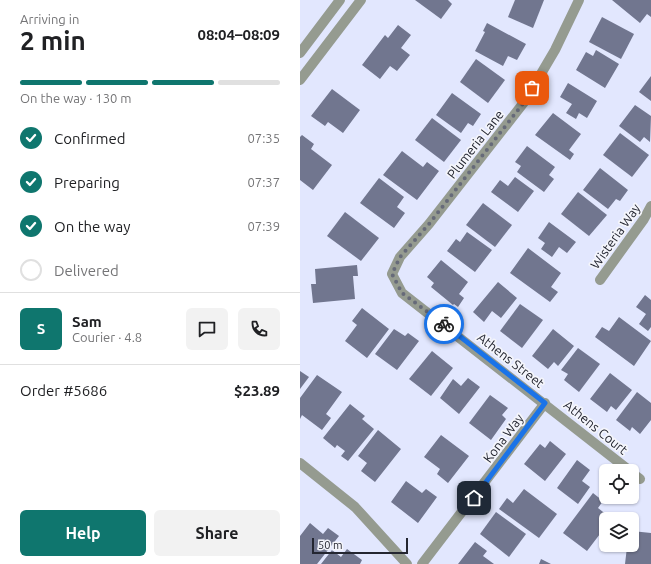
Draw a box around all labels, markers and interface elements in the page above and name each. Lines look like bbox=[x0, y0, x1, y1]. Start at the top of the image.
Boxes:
text: Arriving in bbox=[20, 12, 79, 26]
text: 2 min bbox=[20, 26, 86, 55]
text: 08:04–08:09 bbox=[197, 26, 280, 43]
pin bbox=[515, 71, 549, 105]
icon: bag bbox=[521, 77, 543, 99]
text: On the way · 130 m bbox=[20, 91, 132, 105]
street label: Plumeria Lane bbox=[444, 107, 506, 181]
icon: check bbox=[20, 127, 42, 149]
text: Confirmed bbox=[54, 130, 126, 147]
text: 07:35 bbox=[247, 131, 280, 145]
icon: check bbox=[20, 171, 42, 193]
text: Preparing bbox=[54, 174, 120, 191]
text: 07:37 bbox=[247, 175, 280, 189]
street label: Wisteria Way bbox=[588, 201, 642, 271]
icon: check bbox=[20, 215, 42, 237]
text: On the way bbox=[54, 218, 130, 235]
text: 07:39 bbox=[247, 219, 280, 233]
text: Delivered bbox=[54, 262, 119, 279]
courier bbox=[424, 304, 464, 344]
button: chat bbox=[186, 308, 228, 350]
button: phone bbox=[238, 308, 280, 350]
text: Sam bbox=[72, 313, 102, 330]
icon: bike bbox=[433, 313, 455, 335]
text: S bbox=[37, 320, 45, 337]
text: Courier · 4.8 bbox=[72, 330, 142, 344]
street label: Athens Street bbox=[475, 330, 547, 390]
text: Order #5686 bbox=[20, 382, 107, 399]
text: $23.89 bbox=[234, 382, 280, 399]
street label: Athens Court bbox=[562, 397, 630, 457]
street label: Kona Way bbox=[480, 411, 526, 465]
map controls bbox=[599, 464, 639, 552]
button: locate bbox=[599, 464, 639, 504]
pin bbox=[457, 481, 491, 515]
icon: home bbox=[463, 487, 485, 509]
button: Help bbox=[20, 510, 146, 556]
button: Share bbox=[154, 510, 280, 556]
button: layers bbox=[599, 512, 639, 552]
scale bar bbox=[312, 536, 408, 555]
text: 50 m bbox=[318, 539, 342, 551]

